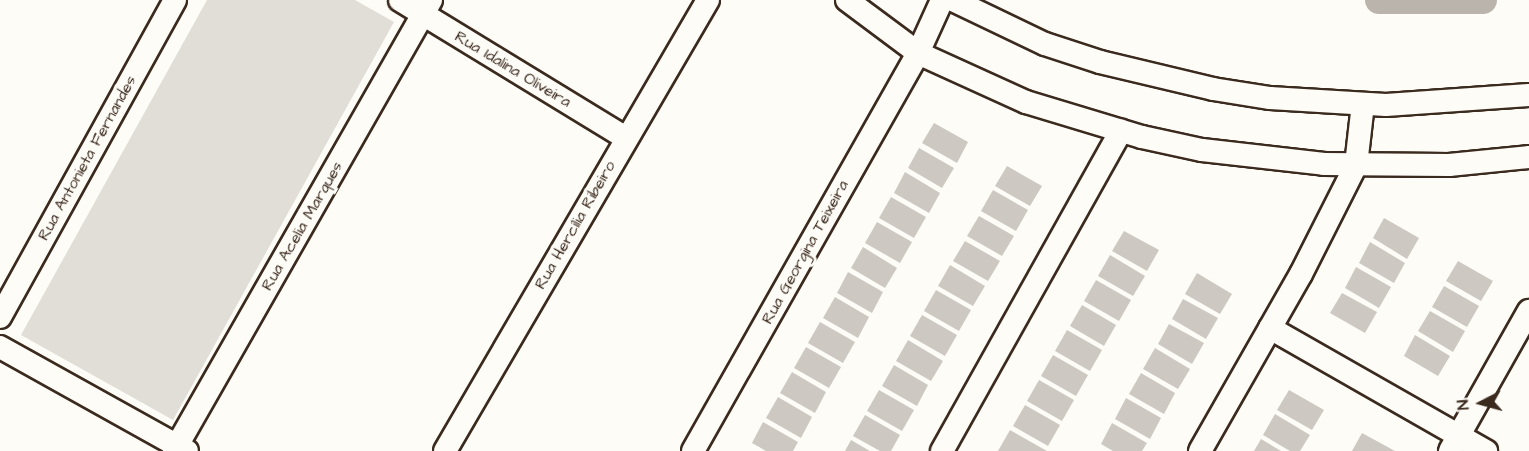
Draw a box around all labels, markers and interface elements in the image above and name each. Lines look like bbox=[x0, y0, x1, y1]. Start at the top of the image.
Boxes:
street label: Rua Idalina Oliveira bbox=[451, 27, 575, 111]
street label: Rua Antonieta Fernandes bbox=[34, 72, 140, 244]
street label: Rua Hercília Ribeiro bbox=[530, 157, 620, 293]
street label: Rua Acelia Marques bbox=[257, 158, 347, 294]
street label: Rua Georgina Teixeira bbox=[757, 177, 853, 327]
north arrow bbox=[1451, 373, 1511, 433]
text: N bbox=[1452, 399, 1475, 411]

